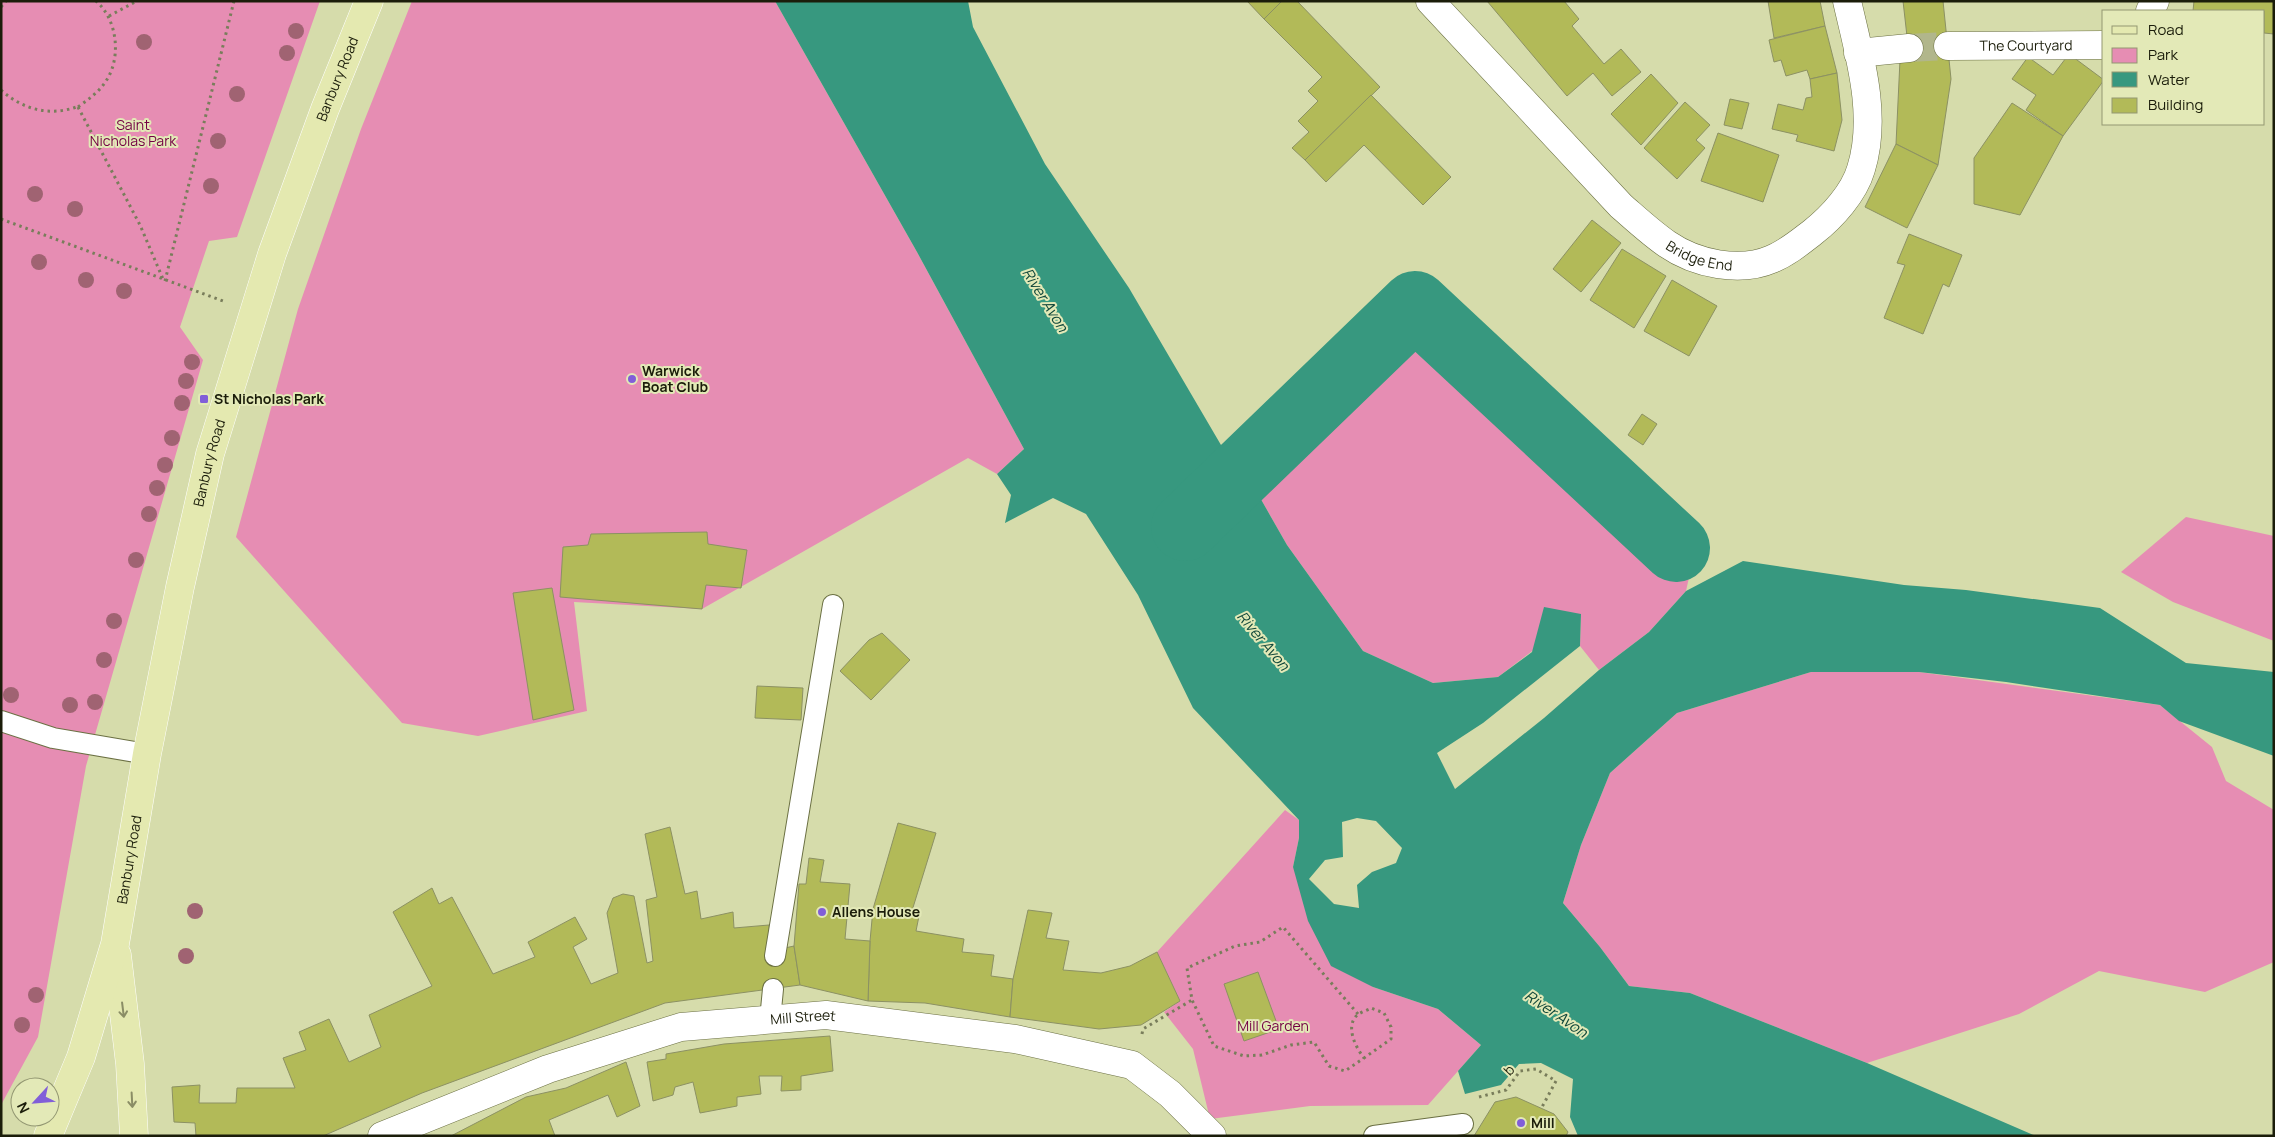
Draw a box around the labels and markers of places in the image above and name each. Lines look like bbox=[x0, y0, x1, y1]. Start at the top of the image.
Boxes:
place label: Warwick Boat Club bbox=[642, 361, 708, 396]
marker: Warwick Boat Club bbox=[626, 373, 638, 385]
place label: St Nicholas Park bbox=[214, 389, 324, 408]
marker: St Nicholas Park bbox=[198, 393, 210, 405]
place label: Allens House bbox=[832, 902, 920, 921]
marker: Allens House bbox=[816, 906, 828, 918]
place label: Mill bbox=[1531, 1113, 1555, 1132]
marker: Mill bbox=[1515, 1117, 1527, 1129]

